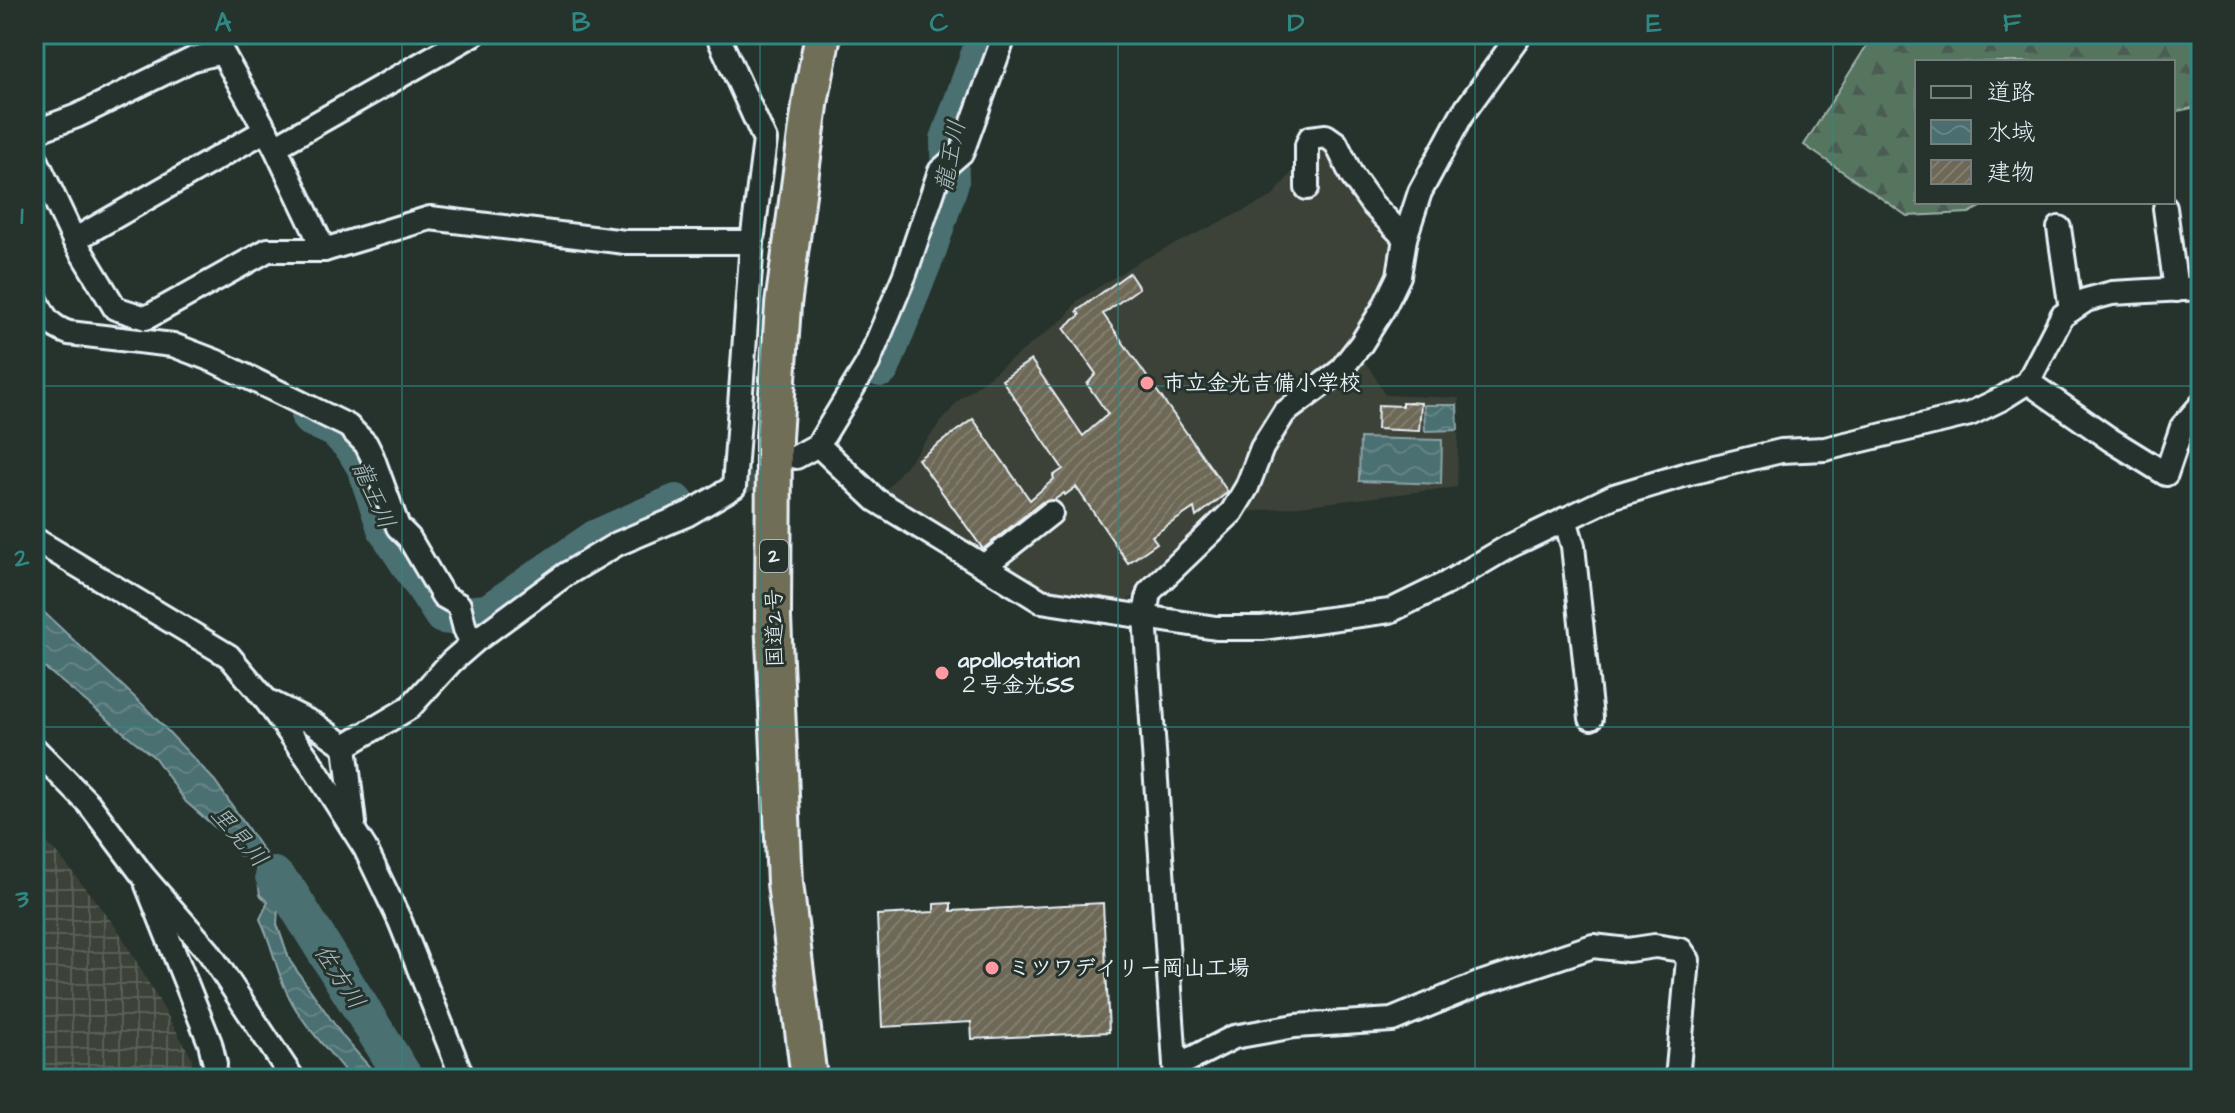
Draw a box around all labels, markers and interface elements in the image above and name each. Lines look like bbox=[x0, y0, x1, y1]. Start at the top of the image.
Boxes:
text: A bbox=[215, 5, 232, 41]
text: B bbox=[572, 5, 591, 41]
text: C bbox=[930, 5, 949, 41]
text: D bbox=[1288, 5, 1305, 41]
text: E bbox=[1646, 5, 1662, 41]
text: F bbox=[2003, 5, 2022, 41]
legend bbox=[1915, 60, 2175, 204]
text: 道路 bbox=[1987, 76, 2035, 110]
text: 水域 bbox=[1987, 116, 2035, 150]
water label: 龍王川 bbox=[927, 117, 975, 195]
text: 建物 bbox=[1987, 156, 2035, 190]
text: 1 bbox=[20, 198, 24, 234]
place label: 市立金光吉備小学校 bbox=[1163, 368, 1361, 399]
marker: 市立金光吉備小学校 bbox=[1138, 374, 1156, 392]
water label: 龍王川 bbox=[343, 455, 403, 535]
text: 2 bbox=[14, 540, 30, 576]
road number: 2 bbox=[760, 540, 788, 572]
street label: 国道2号 bbox=[759, 588, 791, 668]
place label: apollostation ２号金光SS bbox=[957, 645, 1080, 701]
marker: apollostation ２号金光SS bbox=[933, 664, 951, 682]
water label: 里見川 bbox=[203, 799, 275, 875]
text: 3 bbox=[14, 881, 29, 917]
water label: 佐方川 bbox=[305, 938, 373, 1016]
place label: ミツワデイリー岡山工場 bbox=[1008, 953, 1250, 984]
marker: ミツワデイリー岡山工場 bbox=[983, 959, 1001, 977]

